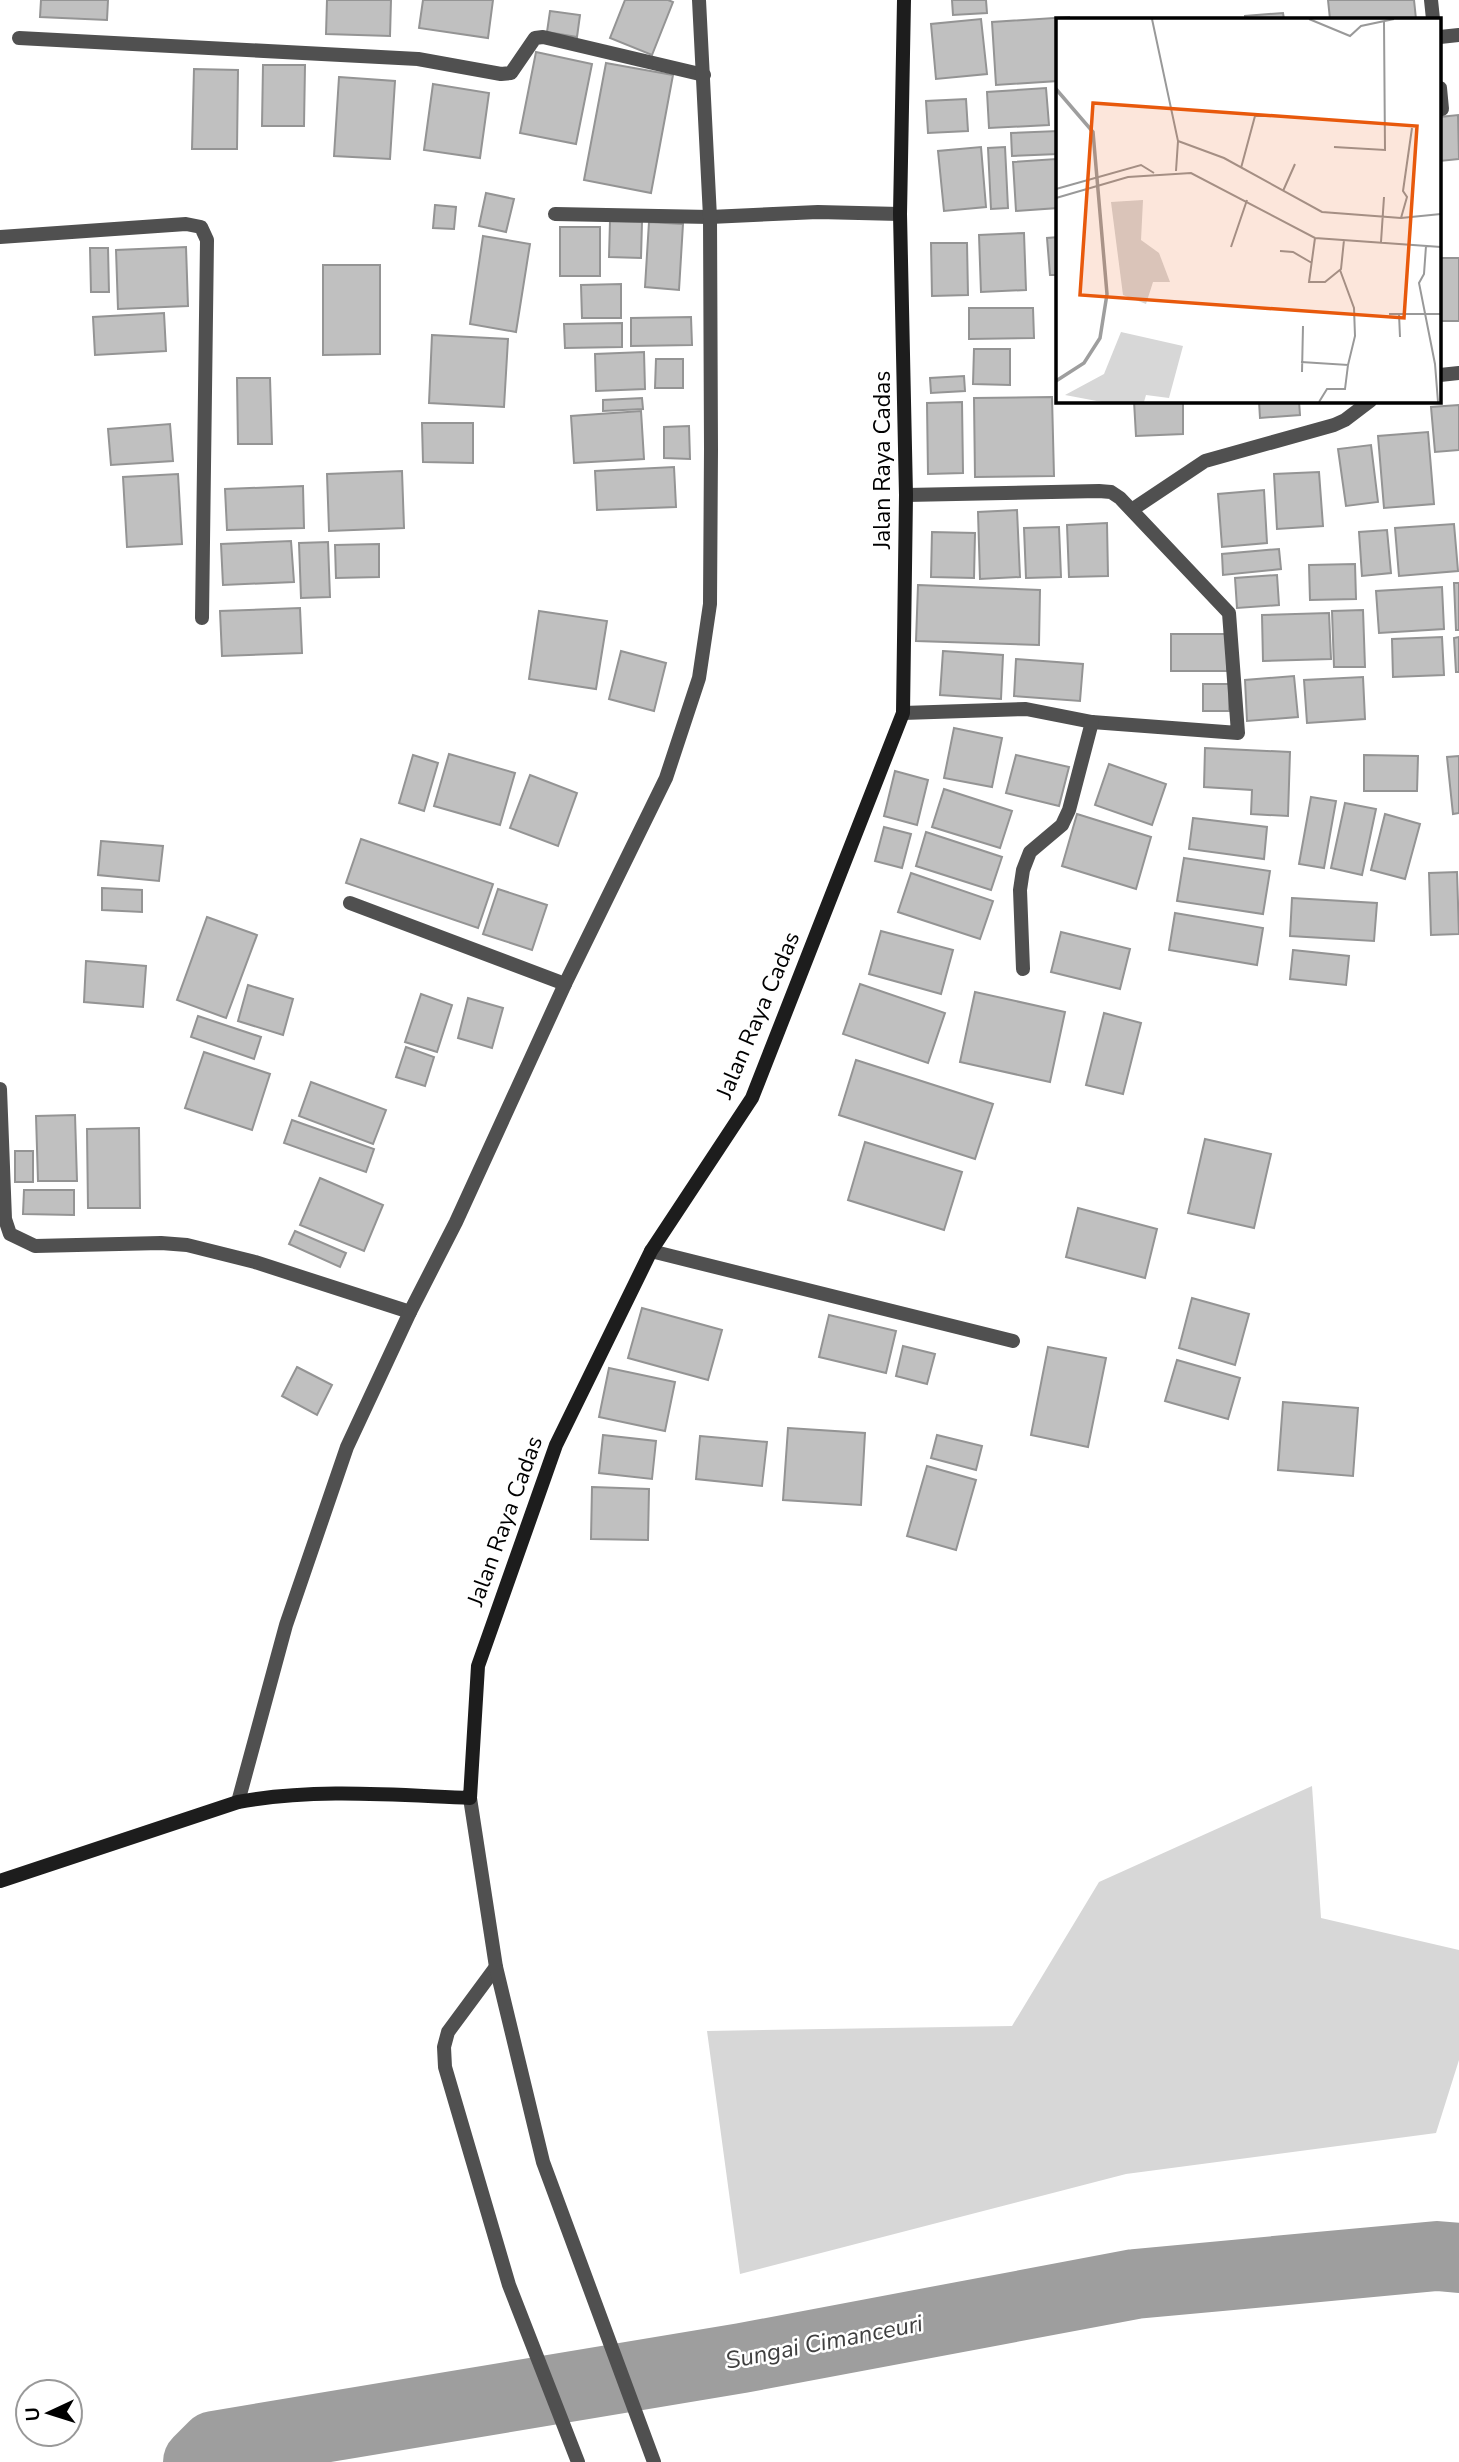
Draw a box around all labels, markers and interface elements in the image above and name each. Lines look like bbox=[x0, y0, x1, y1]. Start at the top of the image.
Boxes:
inset map bbox=[1056, 18, 1442, 402]
street label: Jalan Raya Cadas bbox=[867, 371, 898, 550]
street label: Jalan Raya Cadas bbox=[708, 927, 807, 1104]
street label: Jalan Raya Cadas bbox=[460, 1432, 550, 1611]
water label: Sungai Cimanceuri bbox=[723, 2307, 926, 2377]
north arrow bbox=[14, 2378, 84, 2448]
text: U bbox=[20, 2406, 46, 2422]

